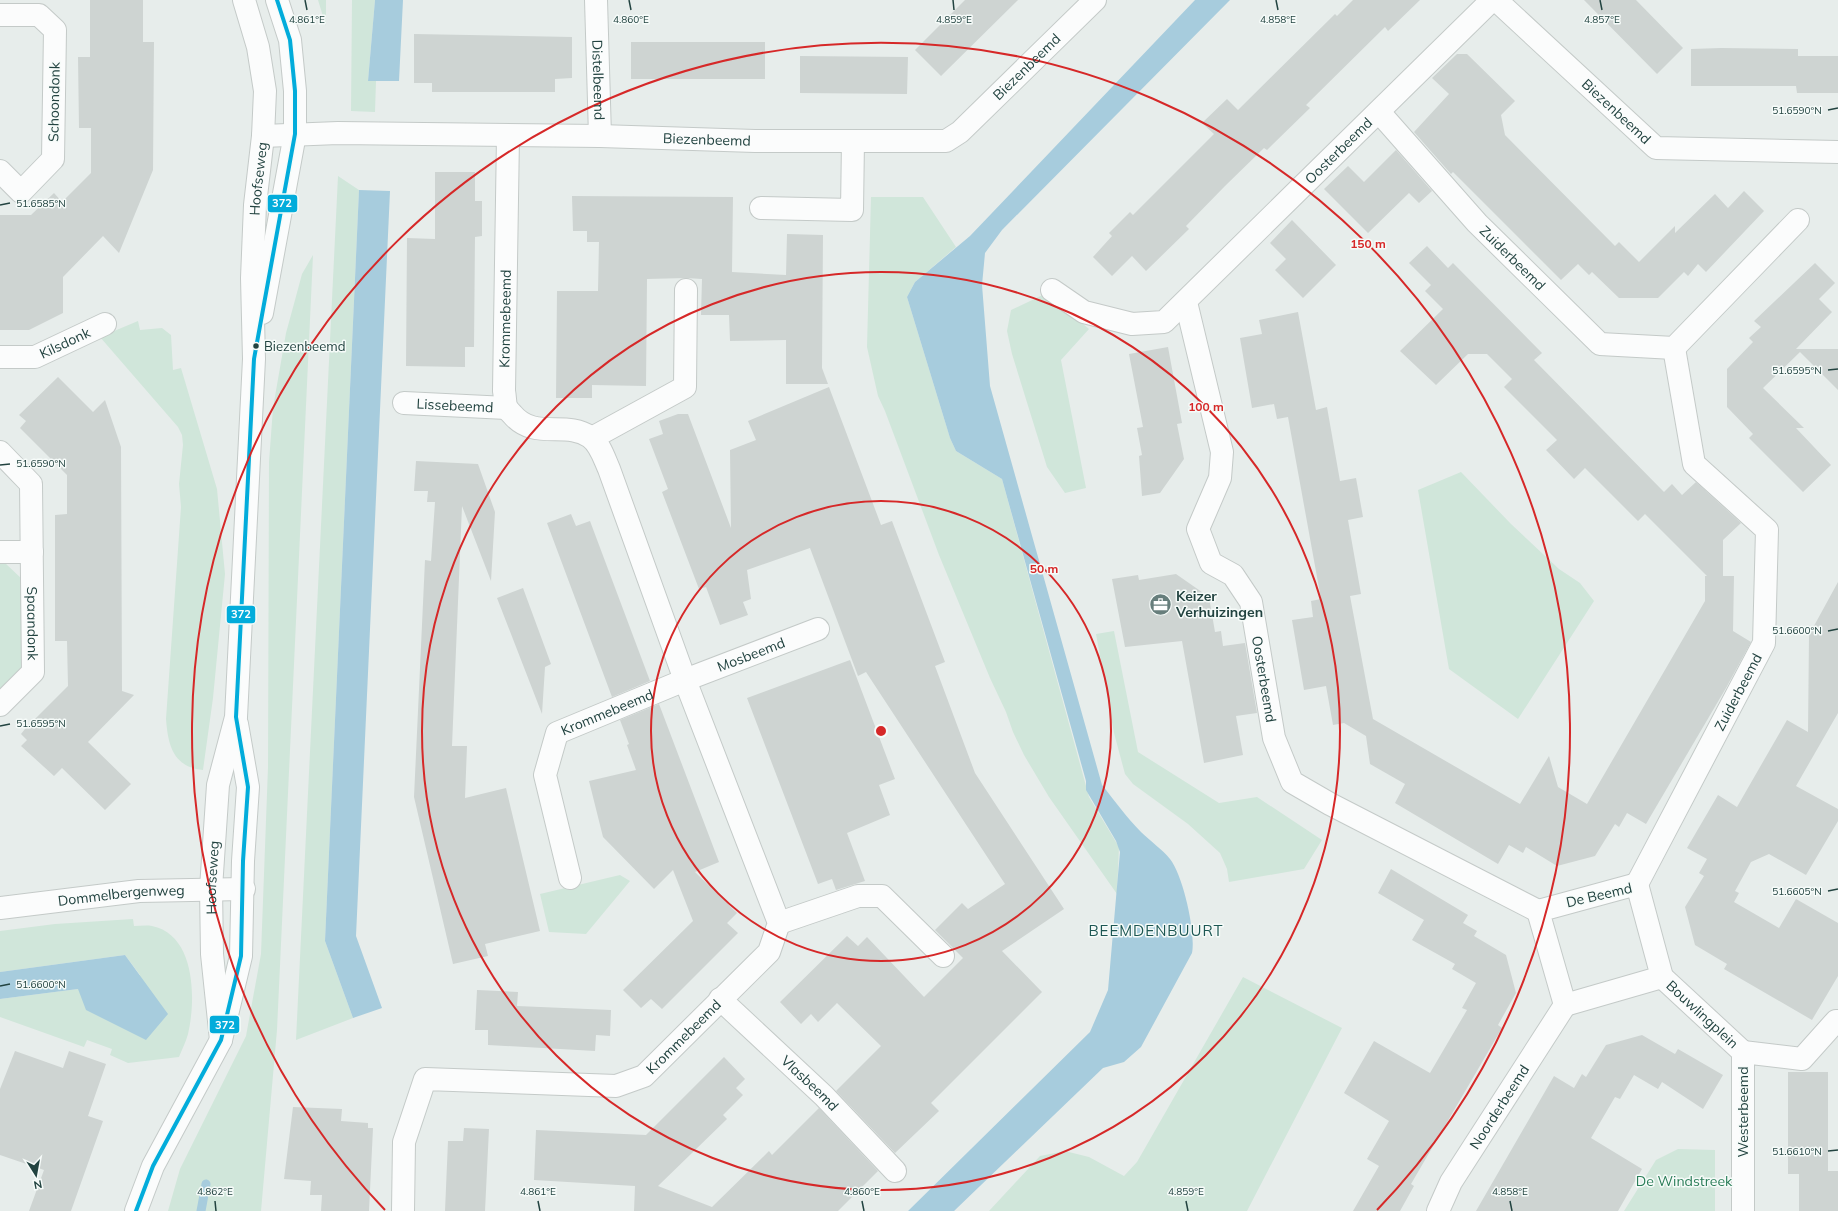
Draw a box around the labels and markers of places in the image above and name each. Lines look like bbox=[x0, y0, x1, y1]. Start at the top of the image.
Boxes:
place label: Biezenbeemd bbox=[264, 338, 345, 354]
marker: Biezenbeemd bbox=[251, 341, 261, 351]
place label: Keizer Verhuizingen bbox=[1175, 587, 1263, 621]
office icon: Keizer Verhuizingen bbox=[1147, 591, 1173, 617]
centre of rings bbox=[874, 724, 888, 738]

